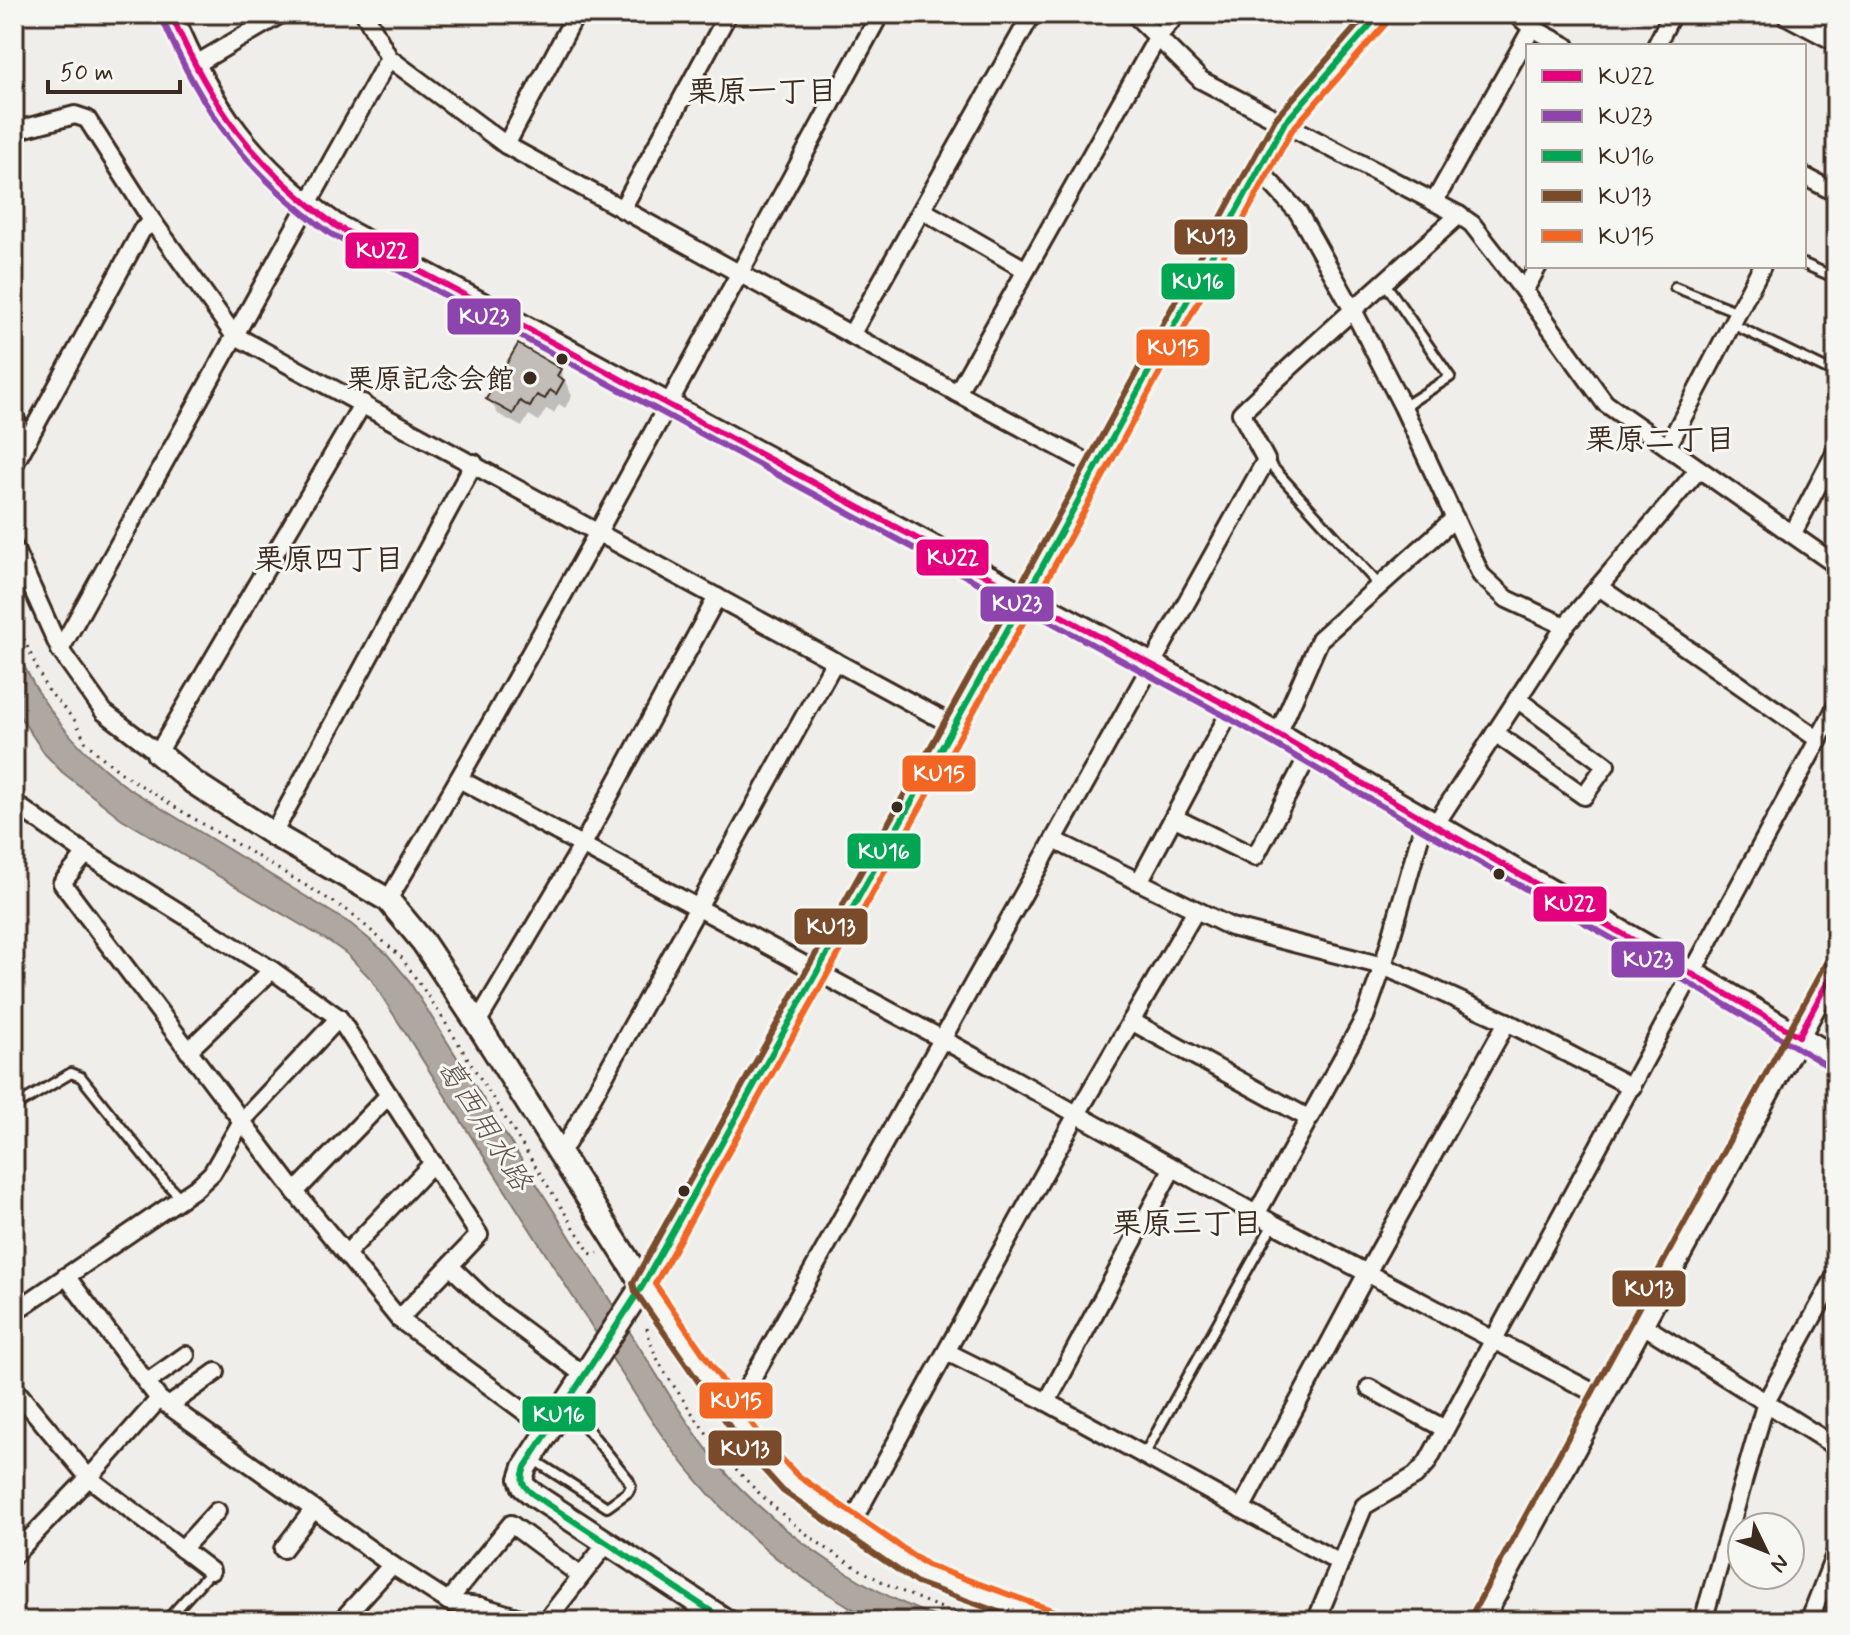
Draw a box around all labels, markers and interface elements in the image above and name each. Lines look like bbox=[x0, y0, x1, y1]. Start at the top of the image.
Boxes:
scale bar bbox=[48, 44, 180, 94]
legend bbox=[1526, 44, 1806, 268]
text: 50 m bbox=[60, 58, 114, 89]
text: KU22 bbox=[1598, 62, 1655, 93]
district label: 栗原一丁目 bbox=[687, 73, 837, 112]
text: KU23 bbox=[1598, 102, 1652, 133]
text: KU16 bbox=[1598, 142, 1655, 173]
text: KU13 bbox=[1598, 182, 1651, 213]
line badge: KU13 bbox=[1173, 218, 1249, 256]
text: KU15 bbox=[1598, 222, 1654, 253]
text: KU13 bbox=[1187, 224, 1236, 252]
line badge: KU22 bbox=[344, 231, 420, 270]
text: KU22 bbox=[356, 238, 408, 266]
line badge: KU16 bbox=[1160, 262, 1236, 301]
text: KU16 bbox=[1172, 269, 1224, 297]
line badge: KU23 bbox=[446, 297, 522, 336]
text: KU23 bbox=[459, 304, 510, 332]
line badge: KU15 bbox=[1135, 328, 1211, 367]
text: KU15 bbox=[1147, 335, 1199, 363]
unlabelled marker bbox=[554, 351, 570, 367]
place label: 栗原記念会館 bbox=[346, 362, 514, 399]
marker: 栗原記念会館 bbox=[521, 369, 539, 387]
district label: 栗原二丁目 bbox=[1585, 421, 1735, 460]
line badge: KU22 bbox=[915, 538, 990, 577]
district label: 栗原四丁目 bbox=[254, 541, 404, 580]
text: KU22 bbox=[927, 545, 979, 573]
line badge: KU23 bbox=[979, 585, 1055, 623]
text: KU23 bbox=[992, 591, 1043, 619]
line badge: KU15 bbox=[901, 754, 977, 793]
text: KU15 bbox=[913, 761, 965, 789]
unlabelled marker bbox=[889, 799, 905, 815]
line badge: KU16 bbox=[846, 832, 922, 870]
text: KU16 bbox=[858, 839, 910, 867]
unlabelled marker bbox=[1491, 866, 1507, 882]
line badge: KU22 bbox=[1532, 885, 1608, 923]
text: KU22 bbox=[1544, 891, 1596, 919]
line badge: KU13 bbox=[793, 907, 869, 946]
text: KU13 bbox=[807, 914, 856, 942]
line badge: KU23 bbox=[1610, 940, 1686, 979]
text: KU23 bbox=[1623, 947, 1674, 975]
water label: 葛西用水路 bbox=[427, 1051, 541, 1200]
unlabelled marker bbox=[676, 1183, 692, 1199]
district label: 栗原三丁目 bbox=[1112, 1205, 1262, 1244]
line badge: KU13 bbox=[1611, 1269, 1687, 1308]
text: KU13 bbox=[1625, 1276, 1674, 1304]
line badge: KU15 bbox=[698, 1381, 774, 1420]
text: KU15 bbox=[710, 1388, 762, 1416]
line badge: KU16 bbox=[521, 1395, 597, 1433]
text: KU16 bbox=[533, 1402, 585, 1430]
line badge: KU13 bbox=[707, 1429, 783, 1467]
text: KU13 bbox=[721, 1436, 770, 1464]
north arrow bbox=[1726, 1511, 1806, 1591]
text: N bbox=[1764, 1548, 1794, 1578]

